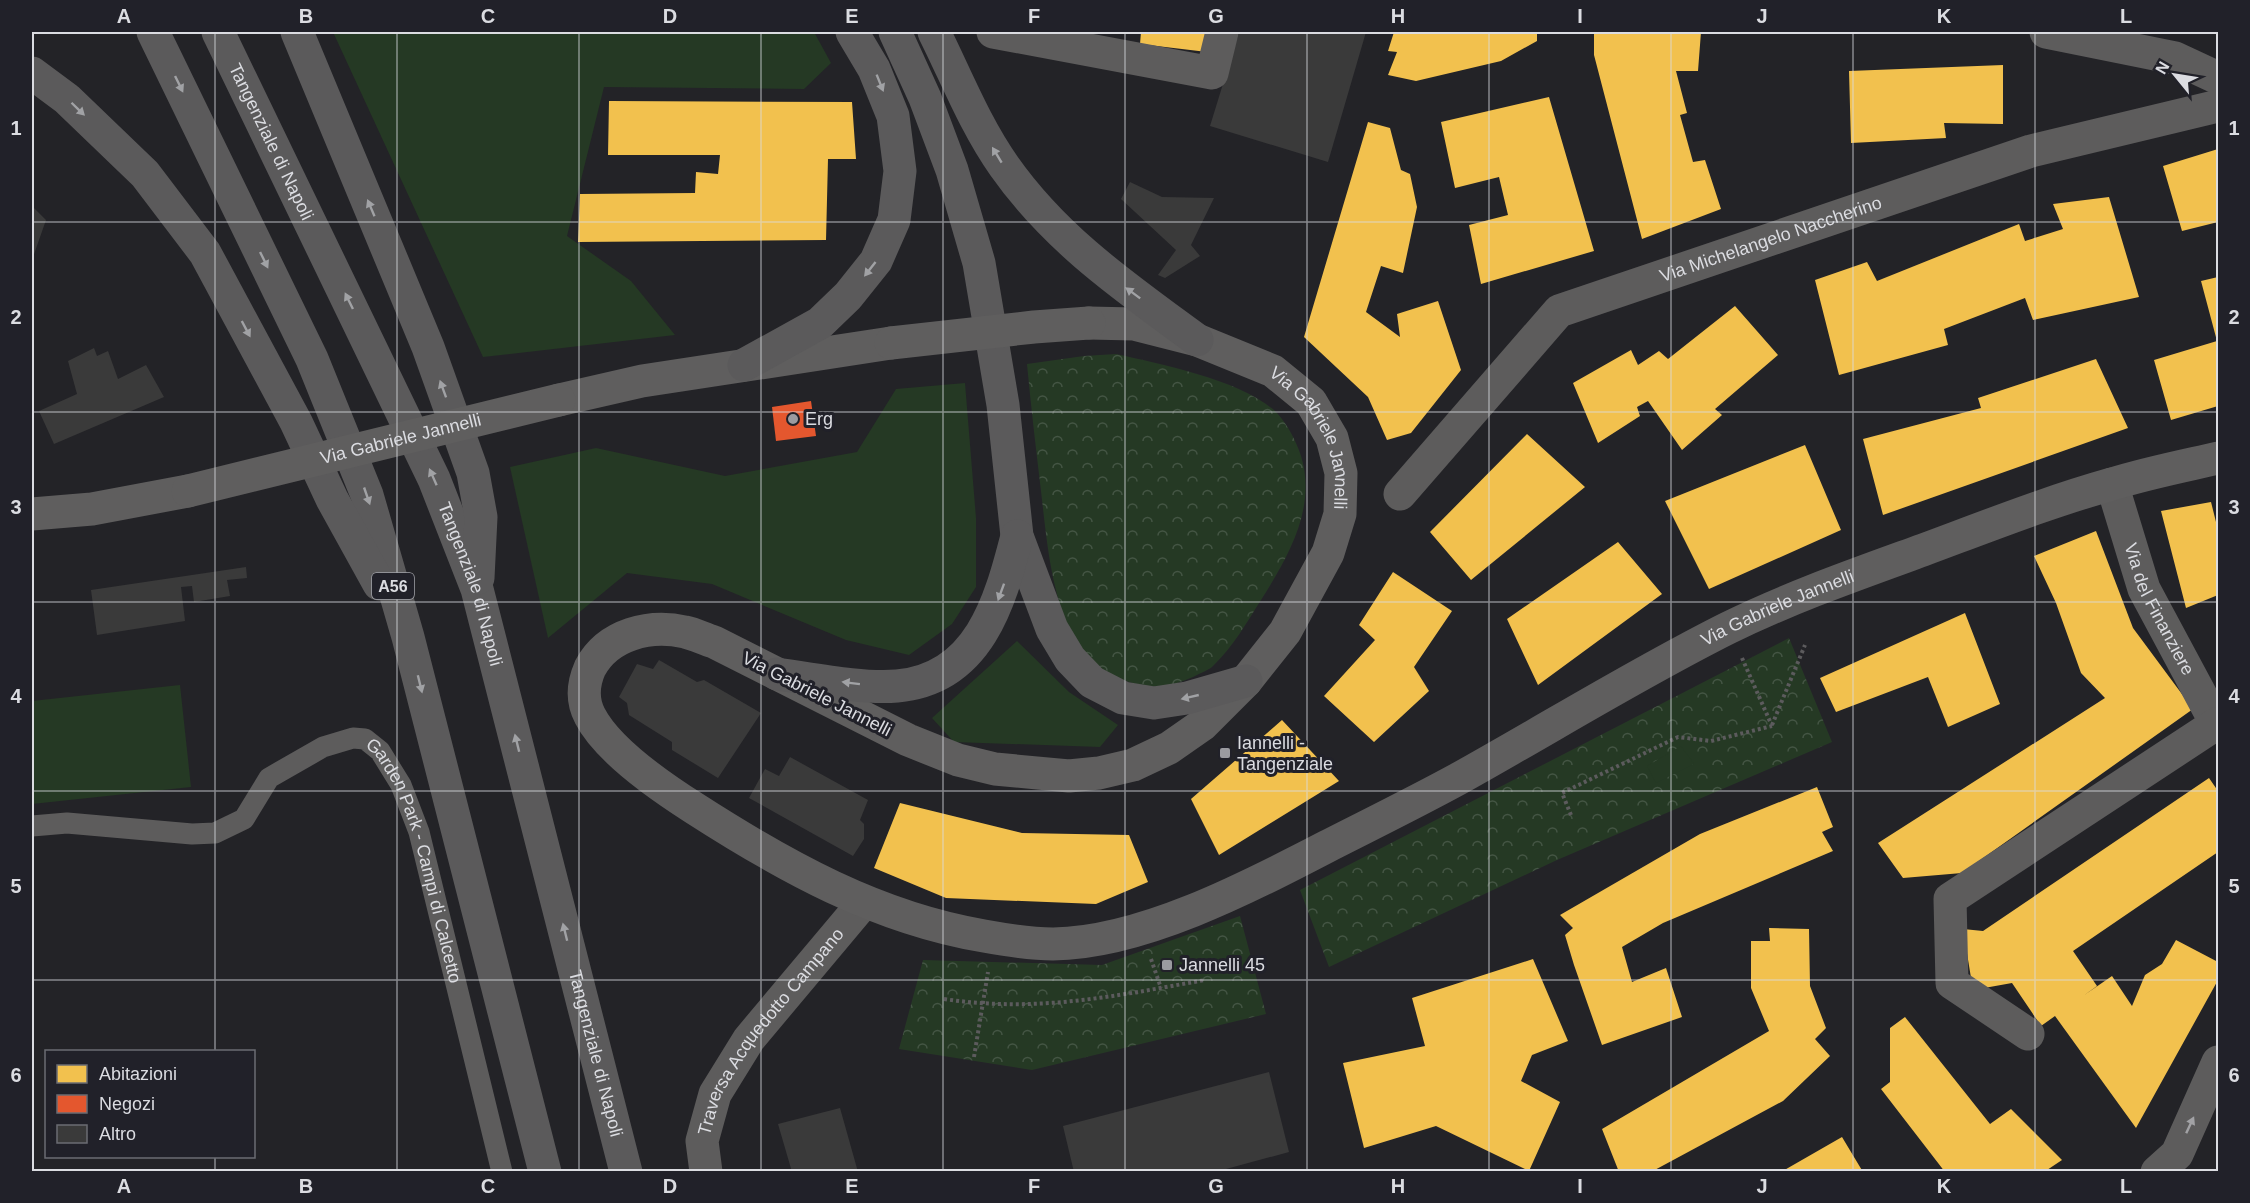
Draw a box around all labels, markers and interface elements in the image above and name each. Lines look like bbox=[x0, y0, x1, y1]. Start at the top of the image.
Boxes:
text: A bbox=[117, 5, 131, 27]
text: B bbox=[299, 5, 313, 27]
text: C bbox=[481, 5, 495, 27]
text: D bbox=[663, 5, 677, 27]
text: E bbox=[845, 5, 859, 27]
text: F bbox=[1028, 5, 1040, 27]
text: G bbox=[1208, 5, 1224, 27]
text: H bbox=[1391, 5, 1405, 27]
text: I bbox=[1577, 5, 1583, 27]
text: J bbox=[1756, 5, 1768, 27]
text: K bbox=[1937, 5, 1952, 27]
text: L bbox=[2120, 5, 2132, 27]
north arrow bbox=[2145, 45, 2205, 105]
text: N bbox=[2152, 58, 2173, 77]
street label: Tangenziale di Napoli bbox=[225, 60, 317, 223]
one-way arrow bbox=[876, 74, 885, 92]
one-way arrow bbox=[174, 75, 184, 93]
one-way arrow bbox=[70, 102, 85, 116]
text: 1 bbox=[10, 117, 22, 139]
text: 1 bbox=[2228, 117, 2240, 139]
one-way arrow bbox=[992, 147, 1003, 163]
street label: Via Michelangelo Naccherino bbox=[1657, 192, 1884, 286]
one-way arrow bbox=[366, 199, 376, 217]
one-way arrow bbox=[260, 251, 269, 268]
one-way arrow bbox=[864, 261, 876, 276]
one-way arrow bbox=[1126, 287, 1141, 299]
one-way arrow bbox=[345, 293, 354, 310]
text: 2 bbox=[10, 306, 22, 328]
text: 2 bbox=[2228, 306, 2240, 328]
one-way arrow bbox=[241, 321, 251, 338]
street label: Via Gabriele Jannelli bbox=[1265, 362, 1352, 510]
one-way arrow bbox=[438, 380, 448, 398]
street label: Via Gabriele Jannelli bbox=[318, 409, 483, 468]
place label: Erg bbox=[805, 409, 833, 429]
marker: Erg bbox=[786, 412, 800, 426]
one-way arrow bbox=[428, 468, 438, 486]
one-way arrow bbox=[362, 487, 372, 505]
text: 3 bbox=[10, 496, 22, 518]
text: 3 bbox=[2228, 496, 2240, 518]
street label: Tangenziale di Napoli bbox=[434, 500, 506, 668]
street label: Via del Finanziere bbox=[2121, 540, 2198, 678]
street label: Via Gabriele Jannelli bbox=[1698, 566, 1857, 650]
road number: A56 bbox=[372, 573, 414, 599]
one-way arrow bbox=[996, 583, 1006, 601]
street label: Via Gabriele Jannelli bbox=[739, 648, 895, 740]
one-way arrow bbox=[416, 675, 425, 693]
one-way arrow bbox=[842, 678, 861, 688]
text: 4 bbox=[10, 685, 22, 707]
text: 4 bbox=[2228, 685, 2240, 707]
one-way arrow bbox=[1180, 692, 1199, 702]
place label: Iannelli - Tangenziale bbox=[1237, 733, 1333, 774]
street label: Garden Park - Campi di Calcetto bbox=[362, 734, 466, 985]
one-way arrow bbox=[511, 734, 521, 752]
marker: Iannelli - Tangenziale bbox=[1218, 746, 1232, 760]
text: 5 bbox=[10, 875, 22, 897]
text: 5 bbox=[2228, 875, 2240, 897]
one-way arrow bbox=[560, 923, 569, 941]
street label: Traversa Acquedotto Campano bbox=[694, 924, 848, 1137]
place label: Jannelli 45 bbox=[1179, 955, 1265, 975]
marker: Jannelli 45 bbox=[1160, 958, 1174, 972]
street label: Tangenziale di Napoli bbox=[565, 968, 627, 1139]
legend bbox=[45, 1050, 255, 1158]
text: 6 bbox=[10, 1064, 22, 1086]
text: Abitazioni bbox=[99, 1064, 177, 1084]
text: 6 bbox=[2228, 1064, 2240, 1086]
text: Negozi bbox=[99, 1094, 155, 1114]
one-way arrow bbox=[2185, 1116, 2195, 1134]
text: Altro bbox=[99, 1124, 136, 1144]
text: A bbox=[117, 1175, 131, 1197]
text: B bbox=[299, 1175, 313, 1197]
text: C bbox=[481, 1175, 495, 1197]
text: D bbox=[663, 1175, 677, 1197]
text: E bbox=[845, 1175, 859, 1197]
text: F bbox=[1028, 1175, 1040, 1197]
text: G bbox=[1208, 1175, 1224, 1197]
text: H bbox=[1391, 1175, 1405, 1197]
text: I bbox=[1577, 1175, 1583, 1197]
text: J bbox=[1756, 1175, 1768, 1197]
text: K bbox=[1937, 1175, 1952, 1197]
text: L bbox=[2120, 1175, 2132, 1197]

